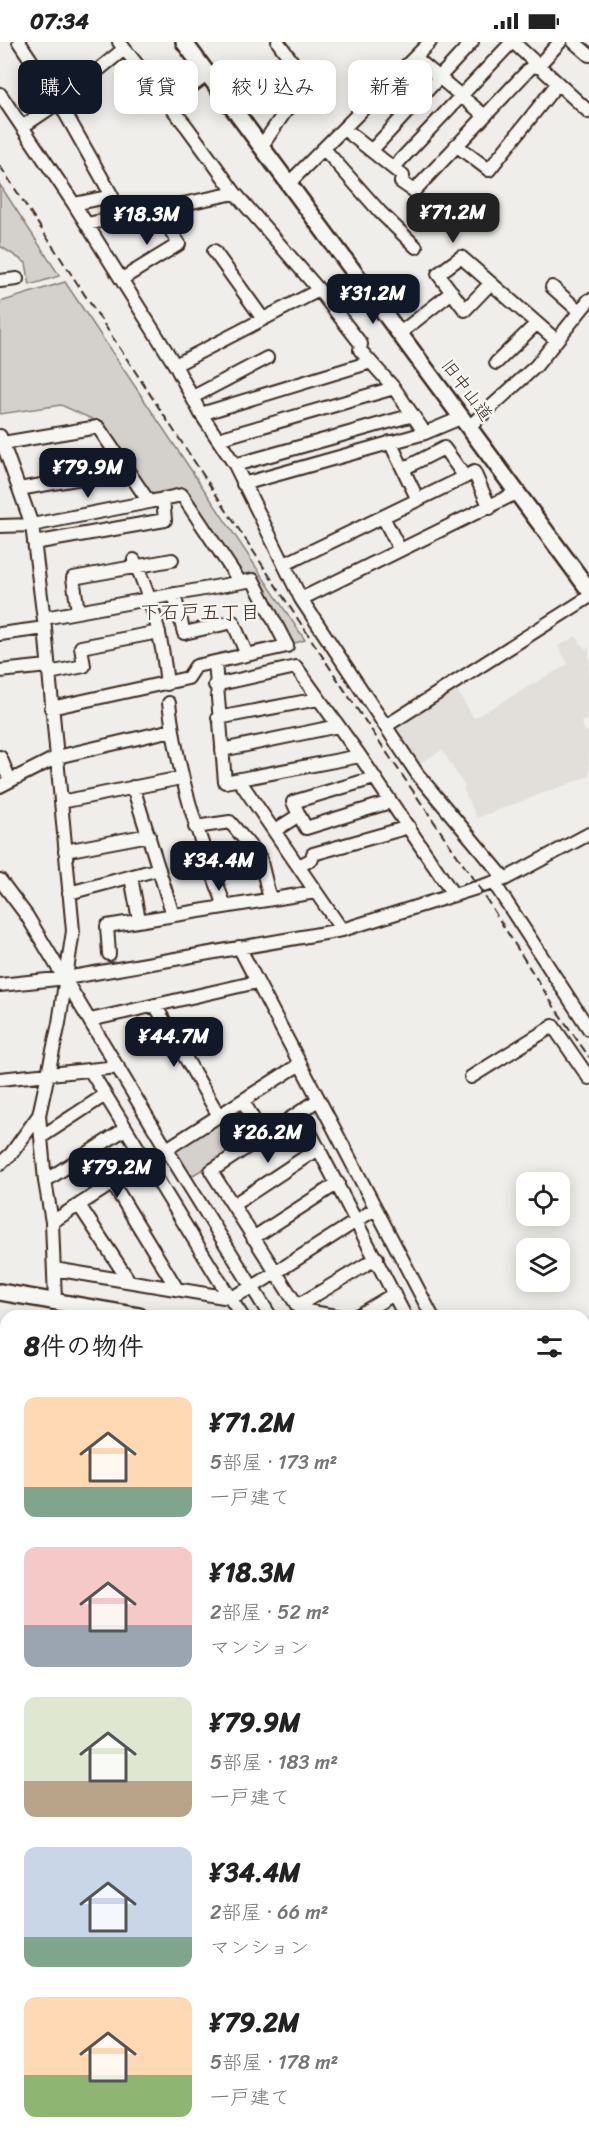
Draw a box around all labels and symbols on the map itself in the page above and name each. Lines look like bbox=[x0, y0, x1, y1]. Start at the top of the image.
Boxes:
pin: ¥71.2M bbox=[404, 193, 502, 244]
pin: ¥18.3M bbox=[98, 195, 196, 246]
pin: ¥31.2M bbox=[324, 274, 422, 325]
street label: 旧中山道 bbox=[433, 352, 501, 428]
pin: ¥79.9M bbox=[39, 448, 137, 499]
district label: 下石戸五丁目 bbox=[140, 595, 260, 630]
pin: ¥34.4M bbox=[170, 841, 268, 892]
pin: ¥44.7M bbox=[125, 1017, 223, 1068]
pin: ¥26.2M bbox=[219, 1113, 317, 1164]
pin: ¥79.2M bbox=[68, 1148, 166, 1199]

